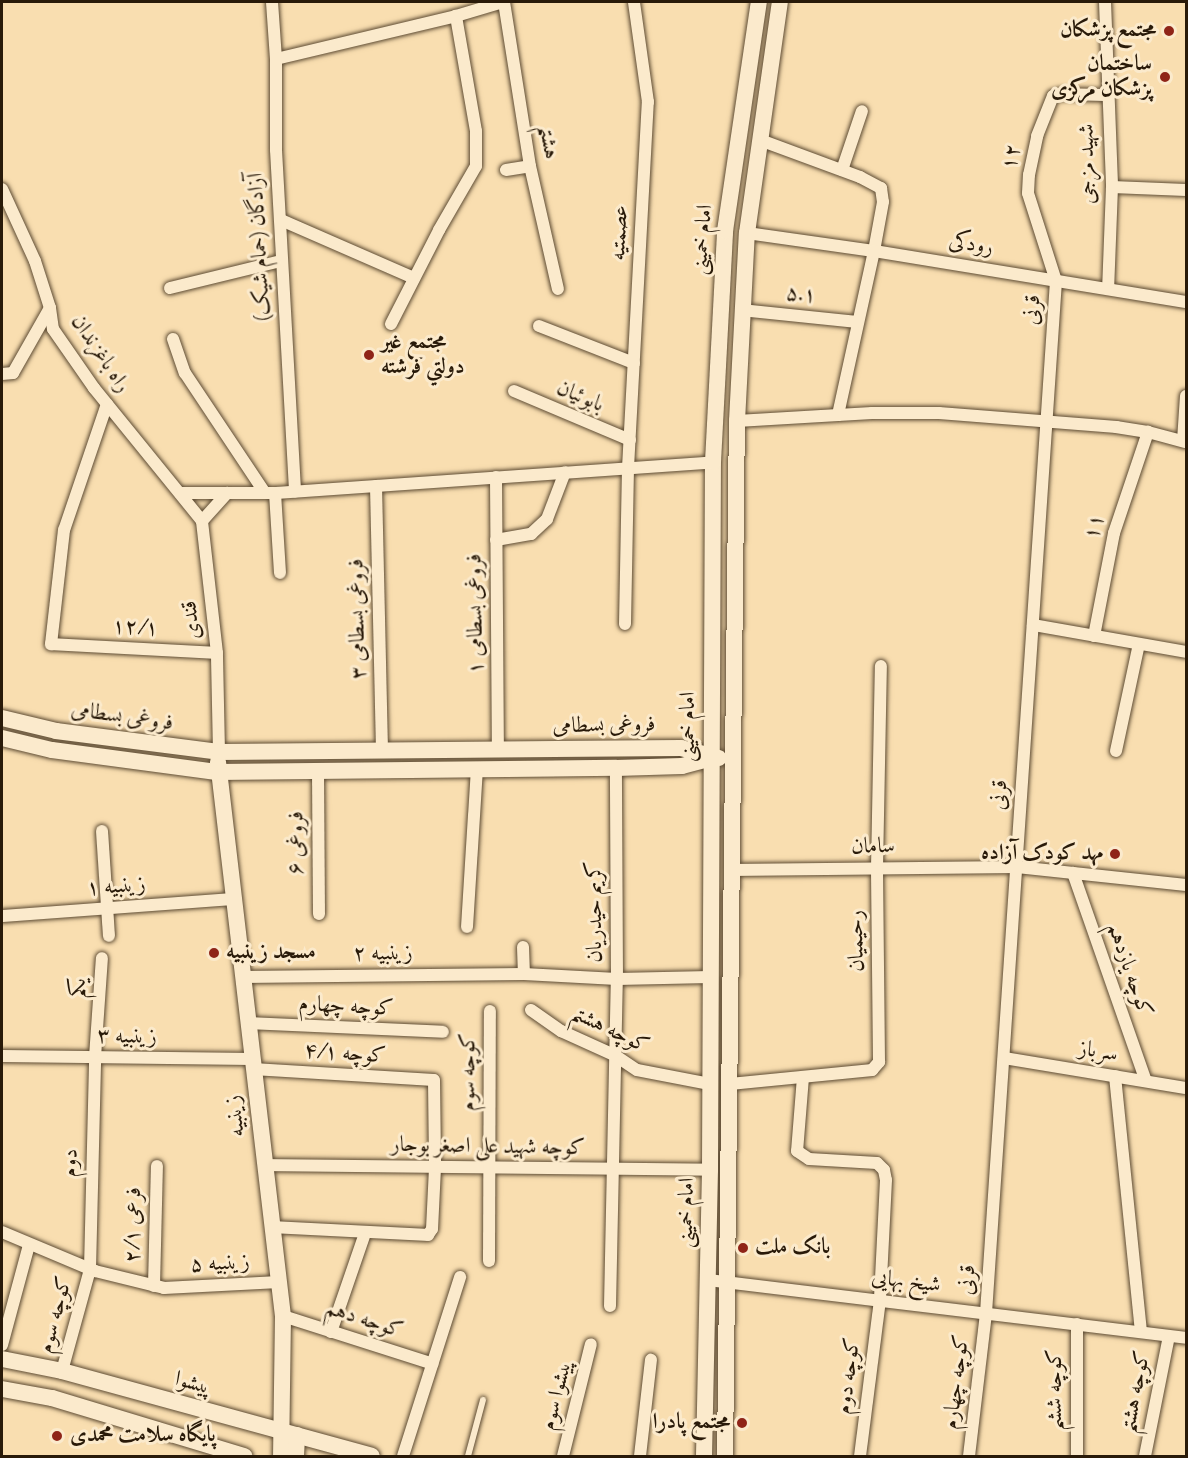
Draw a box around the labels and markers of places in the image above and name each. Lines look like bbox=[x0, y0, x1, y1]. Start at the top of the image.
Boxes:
place label: مجتمع پزشکان bbox=[1060, 18, 1156, 44]
marker: مجتمع پزشکان bbox=[1160, 22, 1178, 40]
place label: ساختمان پزشکان مرکزی bbox=[1051, 51, 1152, 102]
marker: ساختمان پزشکان مرکزی bbox=[1156, 68, 1174, 86]
place label: مجتمع غير دولتي فرشته bbox=[381, 329, 465, 380]
marker: مجتمع غير دولتي فرشته bbox=[362, 348, 376, 362]
place label: مهد کودک آزاده bbox=[981, 841, 1103, 867]
marker: مهد کودک آزاده bbox=[1108, 847, 1122, 861]
place label: مسجد زینبیه bbox=[226, 940, 316, 966]
marker: مسجد زینبیه bbox=[207, 946, 221, 960]
place label: بانک ملت bbox=[755, 1235, 830, 1261]
marker: بانک ملت bbox=[736, 1241, 750, 1255]
place label: مجتمع پادرا bbox=[653, 1410, 730, 1436]
marker: مجتمع پادرا bbox=[735, 1416, 749, 1430]
place label: پایگاه سلامت محمدی bbox=[70, 1423, 216, 1449]
marker: پایگاه سلامت محمدی bbox=[48, 1427, 66, 1445]

